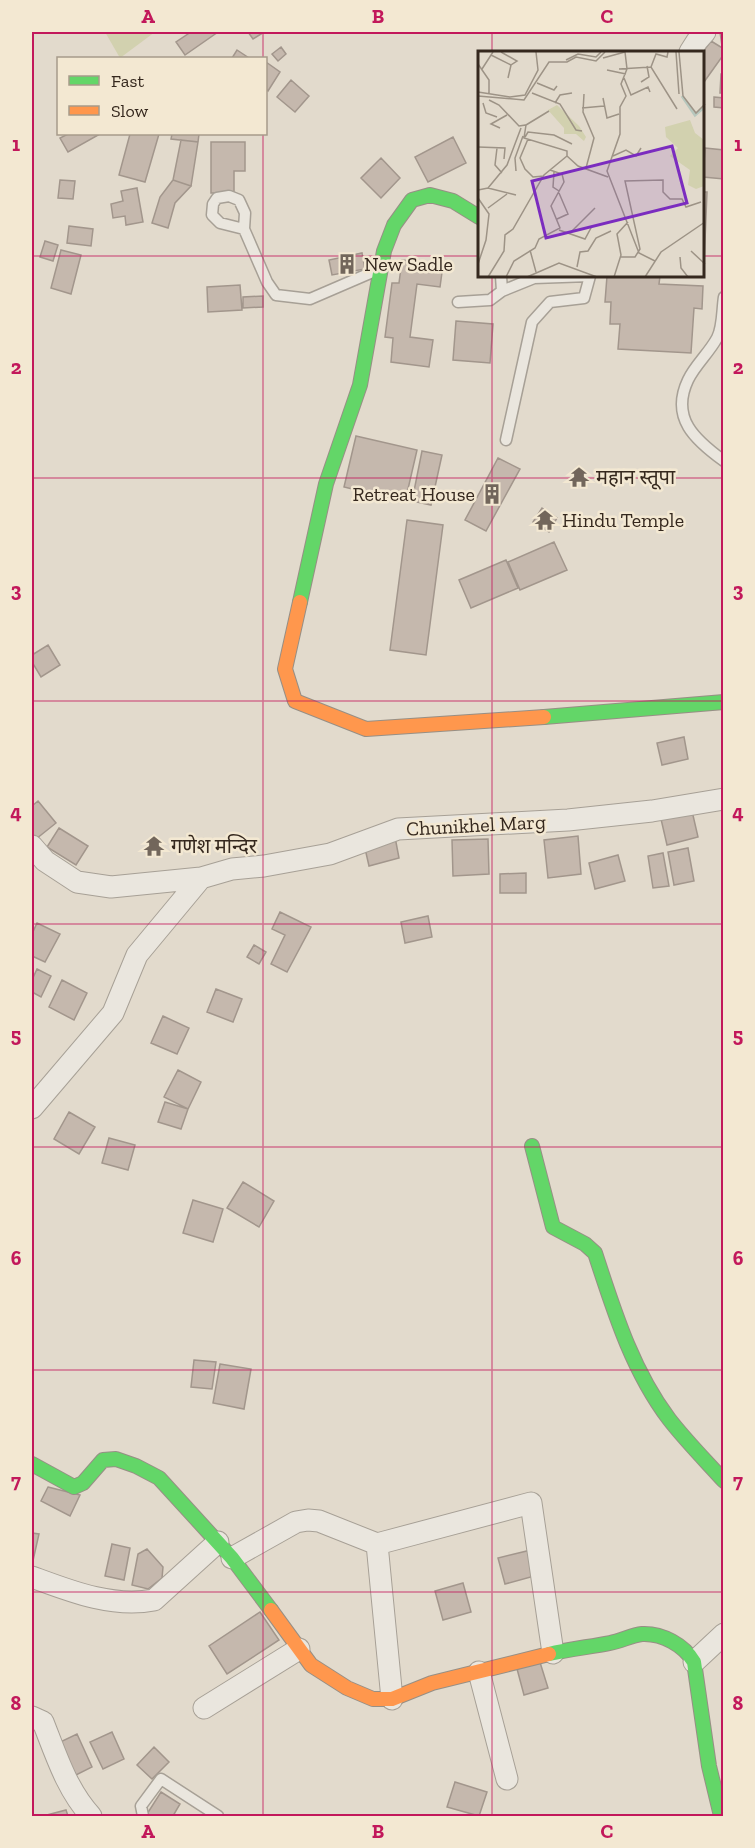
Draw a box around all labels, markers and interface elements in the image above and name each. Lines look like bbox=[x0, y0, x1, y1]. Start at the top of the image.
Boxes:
text: A bbox=[141, 4, 155, 28]
text: B bbox=[372, 4, 384, 28]
text: C bbox=[601, 4, 614, 28]
inset map bbox=[478, 51, 704, 278]
legend bbox=[57, 57, 267, 135]
text: Fast bbox=[111, 70, 144, 92]
text: Slow bbox=[111, 100, 148, 122]
text: 1 bbox=[12, 132, 20, 156]
text: 1 bbox=[734, 132, 742, 156]
building icon: New Sadle bbox=[335, 252, 359, 276]
place label: New Sadle bbox=[364, 252, 453, 276]
text: 2 bbox=[11, 355, 22, 379]
text: 2 bbox=[733, 355, 744, 379]
temple icon: महान स्तूपा bbox=[567, 465, 591, 489]
place label: महान स्तूपा bbox=[596, 465, 676, 490]
place label: Retreat House bbox=[352, 482, 475, 506]
building icon: Retreat House bbox=[480, 482, 504, 506]
temple icon: Hindu Temple bbox=[533, 508, 557, 532]
place label: Hindu Temple bbox=[562, 508, 684, 532]
text: 3 bbox=[11, 578, 22, 602]
text: 3 bbox=[733, 578, 744, 602]
text: 4 bbox=[10, 800, 22, 824]
text: 4 bbox=[732, 800, 744, 824]
street label: Chunikhel Marg bbox=[406, 809, 546, 841]
temple icon: गणेश मन्दिर bbox=[142, 834, 166, 858]
place label: गणेश मन्दिर bbox=[171, 834, 258, 858]
text: 5 bbox=[11, 1023, 21, 1047]
text: 5 bbox=[733, 1023, 743, 1047]
text: 6 bbox=[11, 1246, 22, 1270]
text: 6 bbox=[733, 1246, 744, 1270]
text: 7 bbox=[11, 1469, 21, 1493]
text: 7 bbox=[733, 1469, 743, 1493]
text: 8 bbox=[11, 1691, 22, 1715]
text: 8 bbox=[733, 1691, 744, 1715]
text: A bbox=[141, 1819, 155, 1843]
text: B bbox=[372, 1819, 384, 1843]
text: C bbox=[601, 1819, 614, 1843]

